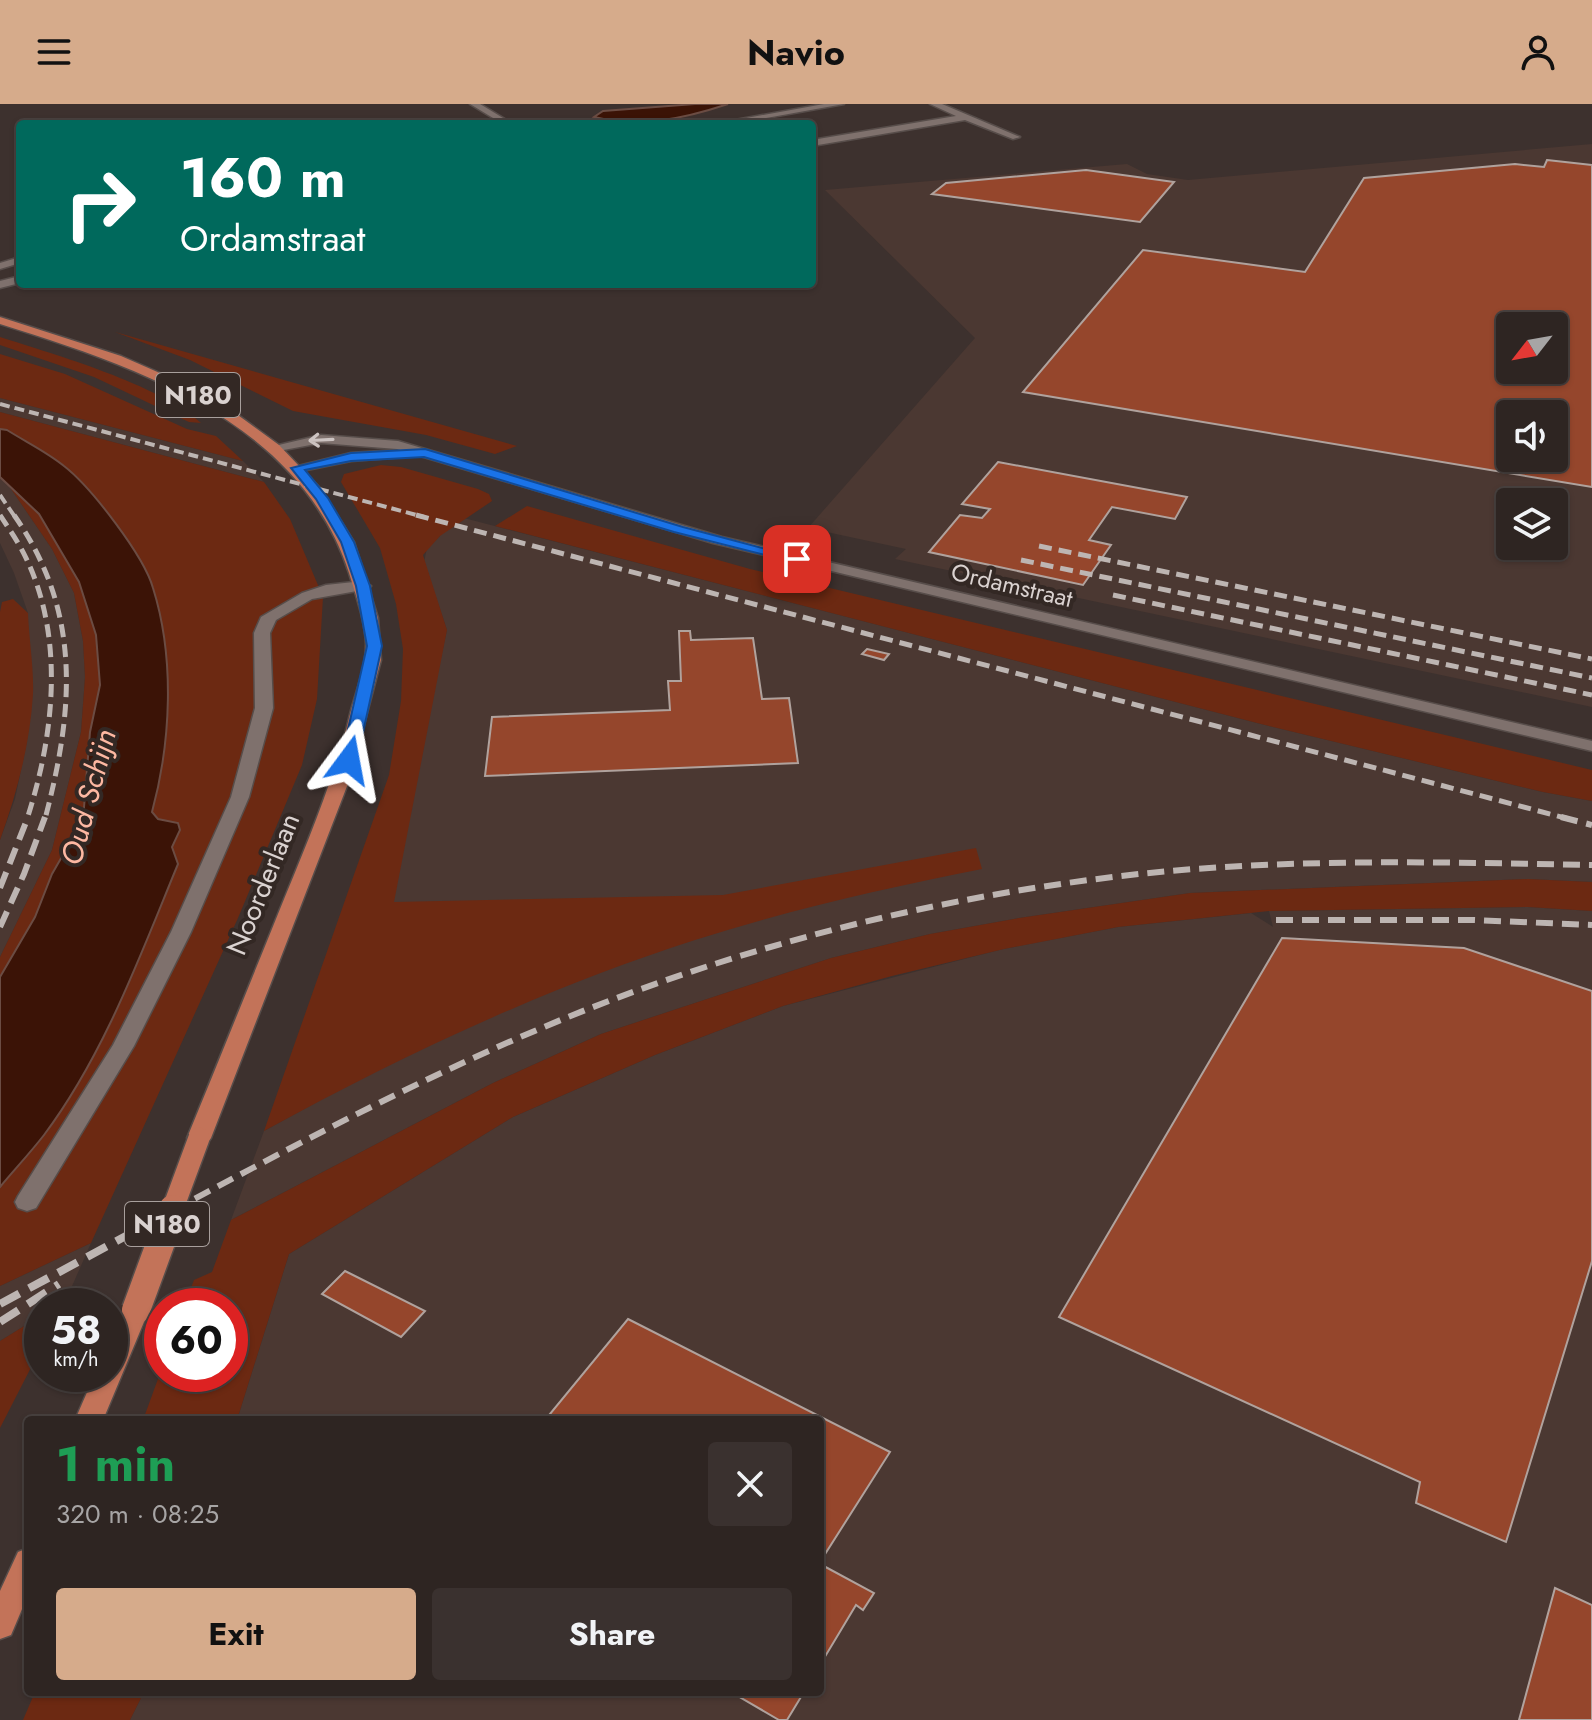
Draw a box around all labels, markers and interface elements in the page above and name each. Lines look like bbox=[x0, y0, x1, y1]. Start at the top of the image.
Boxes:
text: Navio bbox=[747, 26, 845, 78]
icon: menu bbox=[32, 30, 76, 74]
icon: person bbox=[1516, 30, 1560, 74]
text: 160 m bbox=[180, 137, 346, 218]
icon: right bbox=[48, 152, 152, 256]
text: Ordamstraat bbox=[180, 212, 365, 264]
north arrow bbox=[1496, 312, 1568, 384]
map controls bbox=[1496, 312, 1568, 560]
road number: N180 bbox=[156, 373, 240, 417]
button: sound bbox=[1496, 400, 1568, 472]
one-way arrow bbox=[308, 433, 335, 448]
button: layers bbox=[1496, 488, 1568, 560]
pin bbox=[763, 525, 831, 593]
icon: arrive bbox=[775, 537, 819, 581]
street label: Ordamstraat bbox=[948, 554, 1076, 616]
position arrow bbox=[307, 718, 391, 802]
water label: Oud Schijn bbox=[49, 724, 127, 870]
street label: Noorderlaan bbox=[216, 807, 310, 961]
road number: N180 bbox=[125, 1202, 209, 1246]
speed limit sign: 60 bbox=[144, 1288, 248, 1392]
text: 58 bbox=[51, 1301, 101, 1359]
text: km/h bbox=[53, 1345, 99, 1374]
text: 1 min bbox=[56, 1430, 175, 1499]
button: close bbox=[708, 1442, 792, 1526]
text: 320 m · 08:25 bbox=[56, 1495, 219, 1533]
button: Exit bbox=[56, 1588, 416, 1680]
button: Share bbox=[432, 1588, 792, 1680]

